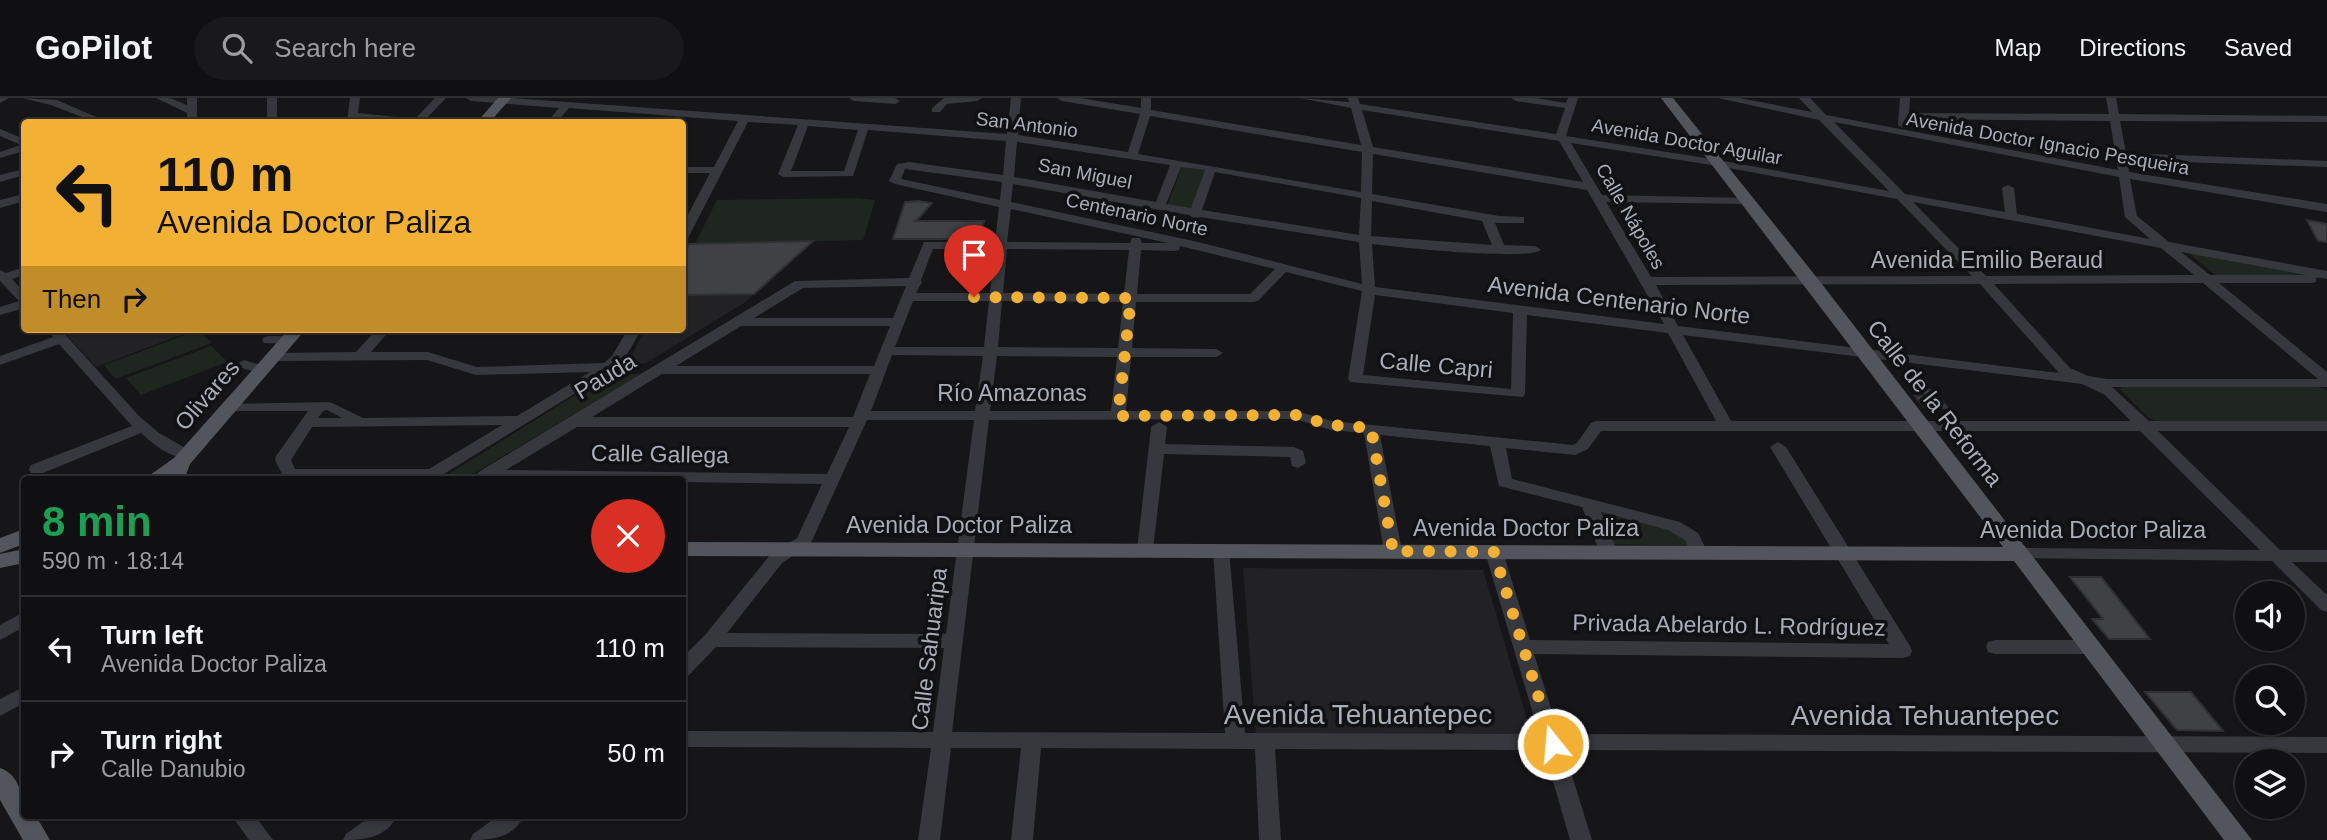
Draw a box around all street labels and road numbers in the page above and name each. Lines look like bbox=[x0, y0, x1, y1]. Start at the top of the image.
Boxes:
street label: San Antonio bbox=[975, 108, 1079, 141]
street label: Avenida Doctor Ignacio Pesqueira bbox=[1905, 108, 2191, 179]
street label: Avenida Doctor Aguilar bbox=[1590, 114, 1784, 169]
street label: San Miguel bbox=[1036, 154, 1134, 193]
street label: Calle Nápoles bbox=[1592, 160, 1669, 273]
street label: Centenario Norte bbox=[1064, 189, 1210, 240]
street label: Avenida Emilio Beraud bbox=[1871, 247, 2103, 273]
street label: Avenida Centenario Norte bbox=[1486, 271, 1752, 329]
street label: Calle de la Reforma bbox=[1862, 315, 2008, 491]
street label: Calle Capri bbox=[1378, 347, 1494, 383]
street label: Pauda bbox=[570, 348, 640, 404]
street label: Olivares bbox=[170, 355, 244, 435]
street label: Río Amazonas bbox=[937, 380, 1087, 406]
street label: Calle Gallega bbox=[591, 440, 729, 468]
street label: Avenida Doctor Paliza bbox=[846, 512, 1072, 538]
street label: Avenida Doctor Paliza bbox=[1413, 515, 1639, 541]
street label: Avenida Doctor Paliza bbox=[1980, 517, 2206, 543]
street label: Calle Sahuaripa bbox=[906, 566, 952, 732]
street label: Privada Abelardo L. Rodríguez bbox=[1572, 609, 1886, 641]
street label: Avenida Tehuantepec bbox=[1224, 699, 1492, 730]
street label: Avenida Tehuantepec bbox=[1791, 700, 2059, 731]

